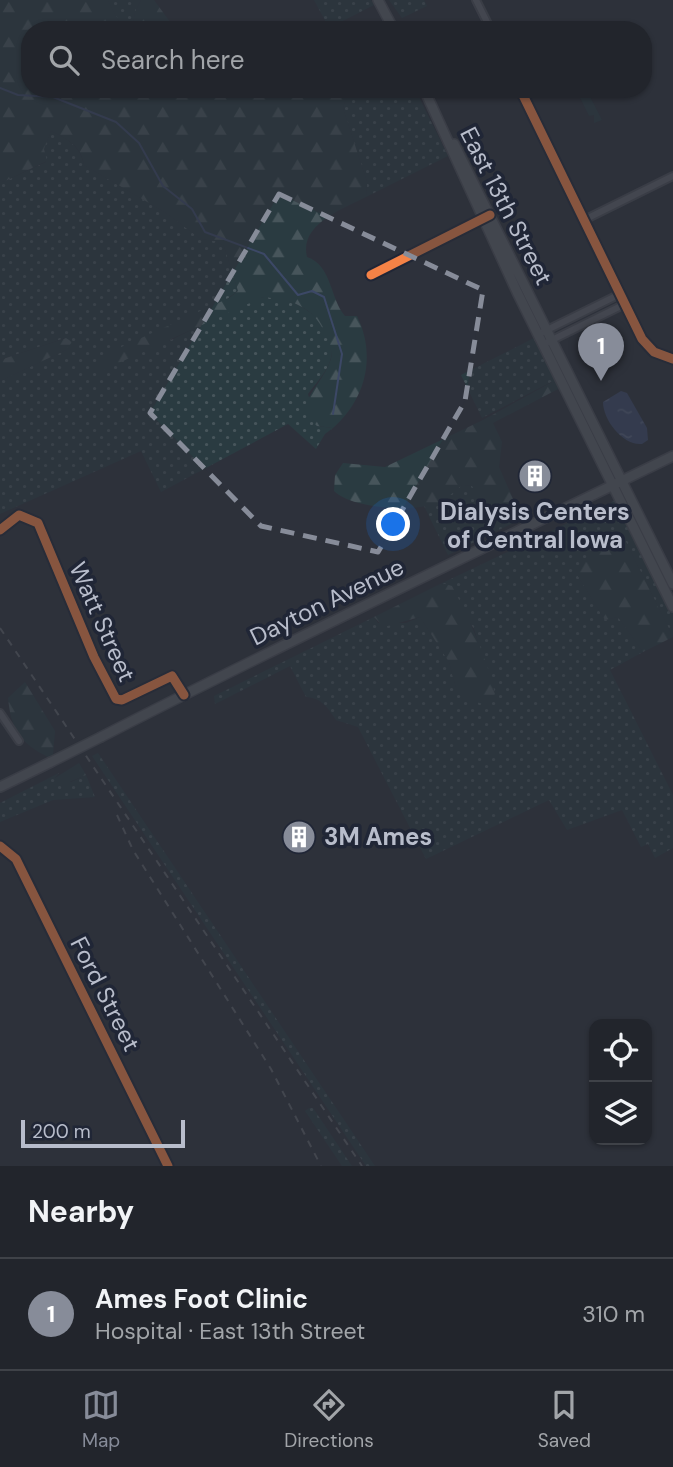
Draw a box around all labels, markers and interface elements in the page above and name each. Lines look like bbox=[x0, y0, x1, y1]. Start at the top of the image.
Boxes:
search box bbox=[21, 21, 652, 98]
icon: search bbox=[45, 41, 83, 79]
text: Search here bbox=[101, 43, 244, 77]
street label: East 13th Street bbox=[453, 122, 560, 290]
pin: 1 bbox=[578, 323, 624, 381]
building icon: Dialysis Centers of Central Iowa bbox=[516, 457, 554, 495]
place label: Dialysis Centers of Central Iowa bbox=[440, 496, 630, 555]
your location bbox=[376, 507, 410, 541]
street label: Dayton Avenue bbox=[245, 551, 409, 652]
street label: Watt Street bbox=[62, 557, 143, 687]
building icon: 3M Ames bbox=[280, 818, 318, 856]
place label: 3M Ames bbox=[324, 821, 432, 852]
street label: Ford Street bbox=[63, 931, 148, 1056]
map controls bbox=[589, 1019, 652, 1145]
button: locate bbox=[589, 1019, 652, 1082]
button: layers bbox=[589, 1082, 652, 1145]
scale bar bbox=[21, 1117, 186, 1149]
text: 200 m bbox=[32, 1119, 91, 1144]
text: Nearby bbox=[28, 1192, 134, 1231]
text: Ames Foot Clinic bbox=[95, 1282, 308, 1316]
text: 1 bbox=[47, 1299, 55, 1329]
text: 310 m bbox=[582, 1299, 645, 1329]
text: Hospital · East 13th Street bbox=[95, 1316, 365, 1346]
tab: Map bbox=[82, 1386, 120, 1453]
tab: Directions bbox=[284, 1386, 374, 1453]
tab: Saved bbox=[538, 1386, 591, 1453]

